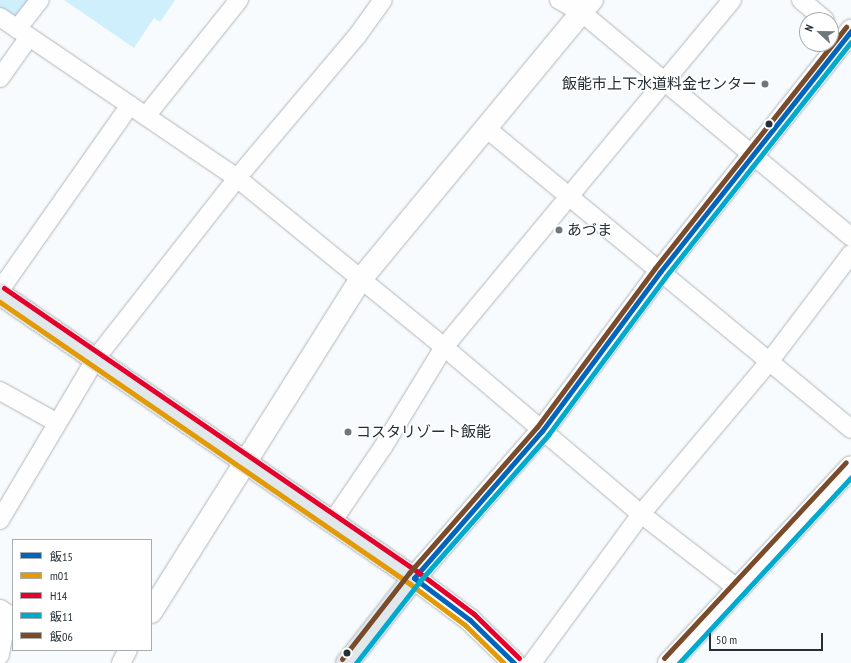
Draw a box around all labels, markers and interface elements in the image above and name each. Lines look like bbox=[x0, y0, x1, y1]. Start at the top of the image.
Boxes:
north arrow bbox=[799, 12, 839, 52]
text: N bbox=[801, 23, 816, 33]
place label: 飯能市上下水道料金センター bbox=[562, 75, 757, 93]
marker: 飯能市上下水道料金センター bbox=[760, 79, 770, 89]
unlabelled marker bbox=[764, 119, 774, 129]
place label: あづま bbox=[567, 221, 612, 239]
marker: あづま bbox=[554, 225, 564, 235]
place label: コスタリゾート飯能 bbox=[356, 423, 491, 441]
marker: コスタリゾート飯能 bbox=[343, 427, 353, 437]
legend bbox=[12, 539, 152, 651]
text: 飯15 bbox=[50, 549, 73, 564]
text: m01 bbox=[50, 568, 69, 583]
text: H14 bbox=[50, 588, 67, 603]
text: 飯11 bbox=[50, 609, 73, 624]
scale bar bbox=[711, 625, 825, 651]
text: 飯06 bbox=[50, 629, 73, 644]
text: 50 m bbox=[716, 632, 737, 647]
unlabelled marker bbox=[342, 648, 352, 658]

